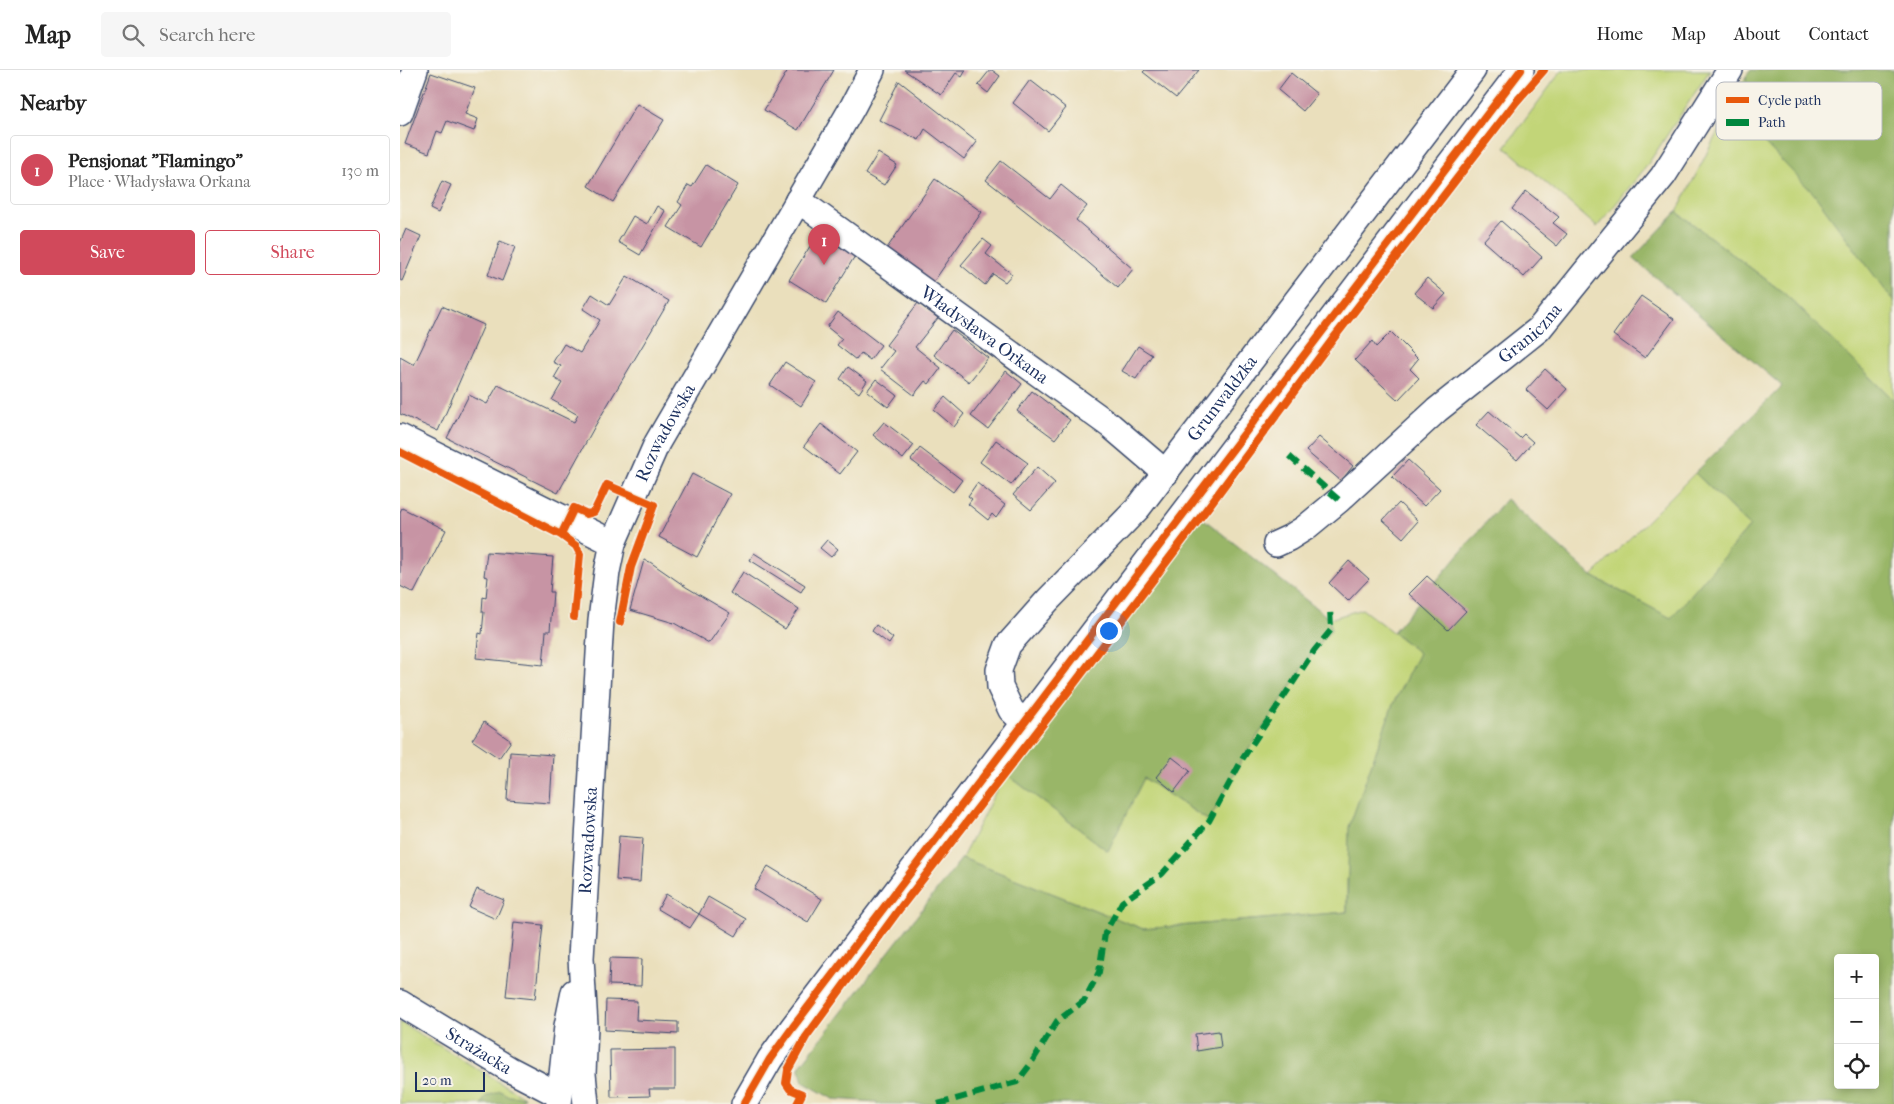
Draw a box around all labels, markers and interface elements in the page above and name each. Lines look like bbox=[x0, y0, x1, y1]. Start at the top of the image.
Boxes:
search box bbox=[101, 12, 451, 57]
text: Map bbox=[25, 21, 71, 49]
icon: search bbox=[119, 21, 147, 49]
text: Search here bbox=[159, 24, 255, 46]
text: Home bbox=[1596, 24, 1643, 45]
text: Map bbox=[1671, 24, 1706, 45]
text: About bbox=[1734, 24, 1780, 45]
text: Contact bbox=[1808, 24, 1869, 45]
legend bbox=[1716, 82, 1882, 140]
text: Nearby bbox=[20, 91, 86, 115]
text: Cycle path bbox=[1758, 92, 1822, 109]
text: Path bbox=[1758, 114, 1786, 131]
text: Pensjonat "Flamingo" bbox=[68, 150, 243, 172]
text: 1 bbox=[34, 161, 40, 180]
text: 130 m bbox=[341, 161, 379, 180]
text: Place · Władysława Orkana bbox=[68, 172, 251, 191]
pin: 1 bbox=[808, 224, 840, 265]
button: Save bbox=[20, 230, 195, 275]
button: Share bbox=[205, 230, 380, 275]
street label: Władysława Orkana bbox=[915, 281, 1053, 389]
street label: Graniczna bbox=[1494, 299, 1567, 368]
street label: Grunwaldzka bbox=[1183, 351, 1262, 446]
street label: Rozwadowska bbox=[631, 380, 700, 485]
your location bbox=[1096, 618, 1122, 644]
street label: Rozwadowska bbox=[575, 786, 602, 895]
map controls bbox=[1834, 954, 1879, 1089]
button: + bbox=[1834, 954, 1879, 999]
button: − bbox=[1834, 999, 1879, 1044]
street label: Strażacka bbox=[442, 1023, 516, 1079]
button: locate bbox=[1834, 1044, 1879, 1089]
scale bar bbox=[415, 1069, 485, 1092]
text: 20 m bbox=[422, 1072, 452, 1089]

